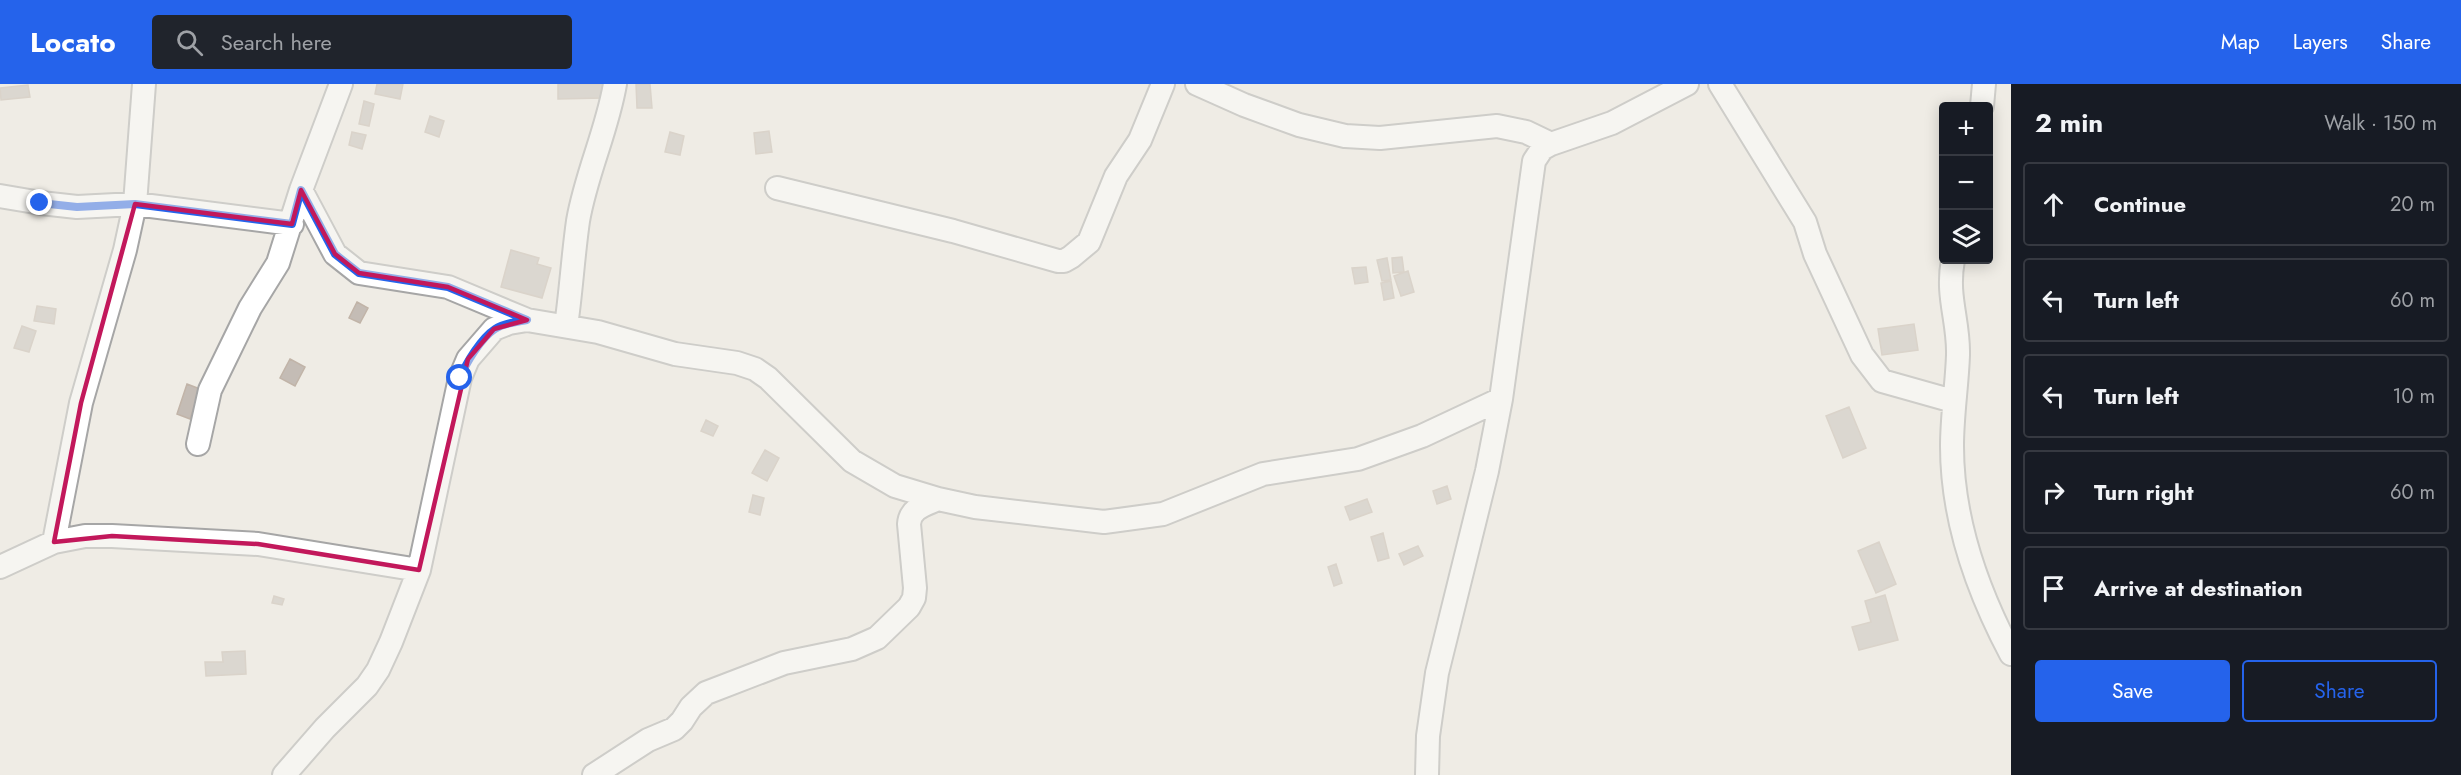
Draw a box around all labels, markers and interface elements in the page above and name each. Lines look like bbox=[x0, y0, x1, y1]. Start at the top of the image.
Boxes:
search box bbox=[152, 15, 572, 69]
text: Locato bbox=[30, 22, 116, 63]
icon: search bbox=[173, 26, 206, 59]
text: Search here bbox=[221, 26, 332, 58]
text: Map bbox=[2221, 27, 2260, 57]
text: Layers bbox=[2293, 27, 2348, 57]
text: Share bbox=[2381, 27, 2431, 57]
map controls bbox=[1939, 102, 1993, 264]
button: + bbox=[1939, 102, 1993, 156]
text: 2 min bbox=[2035, 104, 2103, 142]
text: Walk · 150 m bbox=[2324, 109, 2437, 138]
button: − bbox=[1939, 156, 1993, 210]
icon: ahead bbox=[2037, 188, 2070, 221]
text: Continue bbox=[2094, 188, 2186, 220]
route end bbox=[26, 189, 52, 215]
text: 20 m bbox=[2390, 190, 2435, 219]
button: layers bbox=[1939, 210, 1993, 264]
icon: left bbox=[2037, 284, 2070, 317]
text: Turn left bbox=[2094, 284, 2179, 316]
text: 60 m bbox=[2390, 286, 2435, 315]
route start bbox=[446, 364, 472, 390]
icon: left bbox=[2037, 380, 2070, 413]
text: Turn left bbox=[2094, 380, 2179, 412]
text: 10 m bbox=[2392, 382, 2435, 411]
icon: right bbox=[2037, 476, 2070, 509]
text: Turn right bbox=[2094, 476, 2194, 508]
text: 60 m bbox=[2390, 478, 2435, 507]
icon: arrive bbox=[2037, 572, 2070, 605]
text: Arrive at destination bbox=[2094, 572, 2303, 604]
button: Save bbox=[2035, 660, 2230, 722]
button: Share bbox=[2242, 660, 2437, 722]

